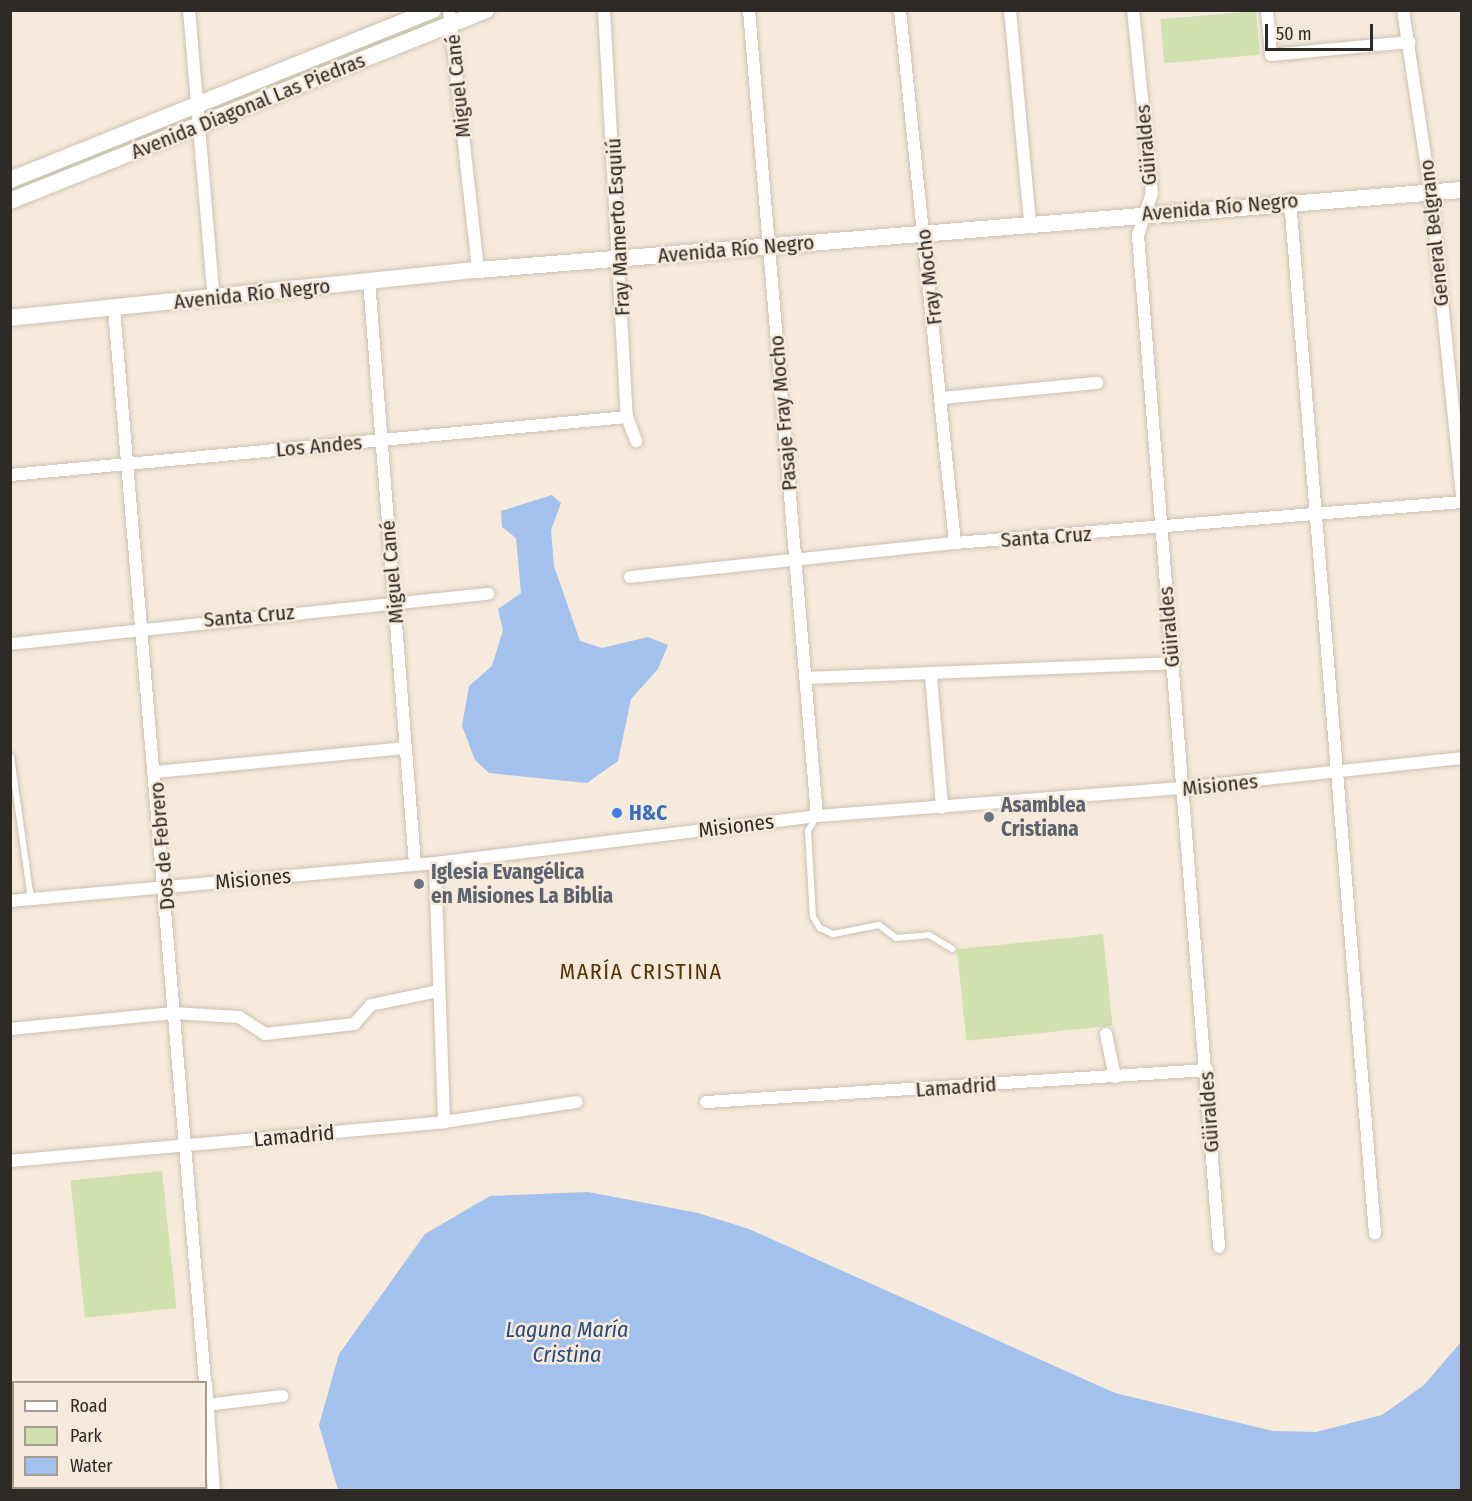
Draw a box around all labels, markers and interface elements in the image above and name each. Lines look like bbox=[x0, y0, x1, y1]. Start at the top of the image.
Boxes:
scale bar bbox=[1268, 12, 1376, 50]
text: 50 m bbox=[1276, 23, 1312, 45]
street label: Miguel Cané bbox=[440, 33, 476, 139]
street label: Avenida Diagonal Las Piedras bbox=[127, 47, 369, 165]
street label: Güiraldes bbox=[1130, 104, 1162, 186]
street label: Fray Mamerto Esquiú bbox=[601, 137, 635, 317]
street label: General Belgrano bbox=[1414, 158, 1454, 308]
street label: Avenida Río Negro bbox=[1141, 188, 1299, 226]
street label: Fray Mocho bbox=[911, 228, 947, 326]
street label: Avenida Río Negro bbox=[657, 230, 815, 268]
street label: Avenida Río Negro bbox=[173, 273, 331, 315]
street label: Pasaje Fray Mocho bbox=[764, 334, 802, 492]
street label: Los Andes bbox=[275, 430, 363, 462]
street label: Miguel Cané bbox=[375, 519, 409, 625]
street label: Santa Cruz bbox=[1000, 521, 1092, 553]
street label: Güiraldes bbox=[1153, 586, 1185, 668]
street label: Santa Cruz bbox=[203, 599, 295, 633]
street label: Misiones bbox=[1181, 769, 1259, 801]
street label: Dos de Febrero bbox=[144, 781, 180, 911]
place label: Asamblea Cristiana bbox=[1001, 792, 1086, 842]
place label: H&C bbox=[629, 800, 667, 826]
marker: H&C bbox=[610, 806, 624, 820]
street label: Misiones bbox=[697, 809, 775, 843]
marker: Asamblea Cristiana bbox=[982, 810, 996, 824]
place label: Iglesia Evangélica en Misiones La Biblia bbox=[431, 859, 613, 909]
street label: Misiones bbox=[214, 863, 292, 895]
marker: Iglesia Evangélica en Misiones La Biblia bbox=[412, 877, 426, 891]
district label: MARÍA CRISTINA bbox=[560, 959, 722, 985]
street label: Güiraldes bbox=[1194, 1071, 1224, 1153]
street label: Lamadrid bbox=[915, 1072, 997, 1102]
street label: Lamadrid bbox=[253, 1120, 335, 1152]
water label: Laguna María Cristina bbox=[505, 1316, 629, 1368]
legend bbox=[12, 1381, 207, 1489]
text: Road bbox=[70, 1395, 107, 1417]
text: Park bbox=[70, 1425, 102, 1447]
text: Water bbox=[70, 1455, 113, 1477]

